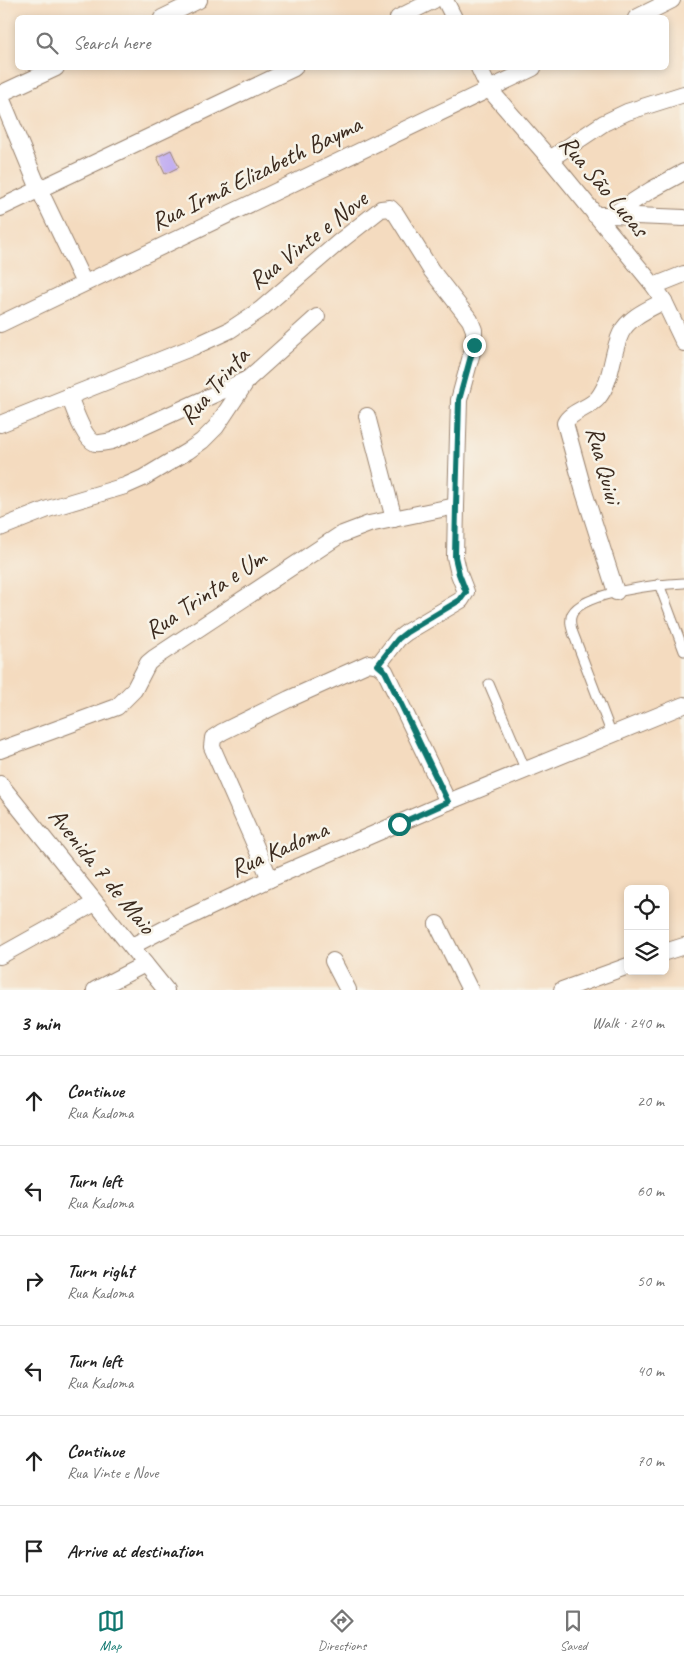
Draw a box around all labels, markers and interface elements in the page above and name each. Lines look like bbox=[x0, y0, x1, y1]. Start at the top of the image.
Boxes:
search box bbox=[15, 15, 669, 70]
icon: search bbox=[33, 29, 61, 57]
text: Search here bbox=[73, 31, 150, 55]
street label: Rua Irmã Elizabeth Bayma bbox=[146, 107, 368, 238]
street label: Rua São Lucas bbox=[552, 128, 658, 245]
street label: Rua Vinte e Nove bbox=[242, 182, 376, 297]
route end bbox=[463, 334, 486, 357]
street label: Rua Trinta bbox=[172, 339, 258, 431]
street label: Rua Quiui bbox=[578, 423, 630, 510]
street label: Rua Trinta e Um bbox=[138, 541, 273, 646]
street label: Avenida 7 de Maio bbox=[41, 801, 164, 942]
street label: Rua Kadoma bbox=[225, 812, 335, 885]
route start bbox=[388, 813, 411, 836]
map controls bbox=[624, 885, 669, 975]
button: locate bbox=[624, 885, 669, 930]
button: layers bbox=[624, 930, 669, 975]
text: 3 min bbox=[20, 1010, 60, 1036]
text: Walk · 240 m bbox=[592, 1013, 664, 1033]
text: Continue bbox=[67, 1079, 124, 1103]
icon: ahead bbox=[20, 1087, 48, 1115]
text: 20 m bbox=[637, 1091, 664, 1111]
text: Rua Kadoma bbox=[67, 1103, 133, 1123]
text: Turn left bbox=[67, 1169, 122, 1193]
icon: left bbox=[20, 1177, 48, 1205]
text: 60 m bbox=[637, 1181, 664, 1201]
text: Rua Kadoma bbox=[67, 1193, 133, 1213]
text: Turn right bbox=[67, 1259, 134, 1283]
icon: right bbox=[20, 1267, 48, 1295]
text: 50 m bbox=[637, 1271, 664, 1291]
text: Rua Kadoma bbox=[67, 1283, 133, 1303]
text: Turn left bbox=[67, 1349, 122, 1373]
icon: left bbox=[20, 1357, 48, 1385]
text: 40 m bbox=[637, 1361, 664, 1381]
text: Rua Kadoma bbox=[67, 1373, 133, 1393]
text: Continue bbox=[67, 1439, 124, 1463]
icon: ahead bbox=[20, 1447, 48, 1475]
text: 70 m bbox=[637, 1451, 664, 1471]
text: Rua Vinte e Nove bbox=[67, 1463, 159, 1483]
icon: arrive bbox=[20, 1537, 48, 1565]
text: Arrive at destination bbox=[67, 1539, 203, 1563]
tab: Map bbox=[97, 1607, 125, 1654]
tab: Directions bbox=[318, 1607, 366, 1654]
tab: Saved bbox=[559, 1607, 587, 1654]

